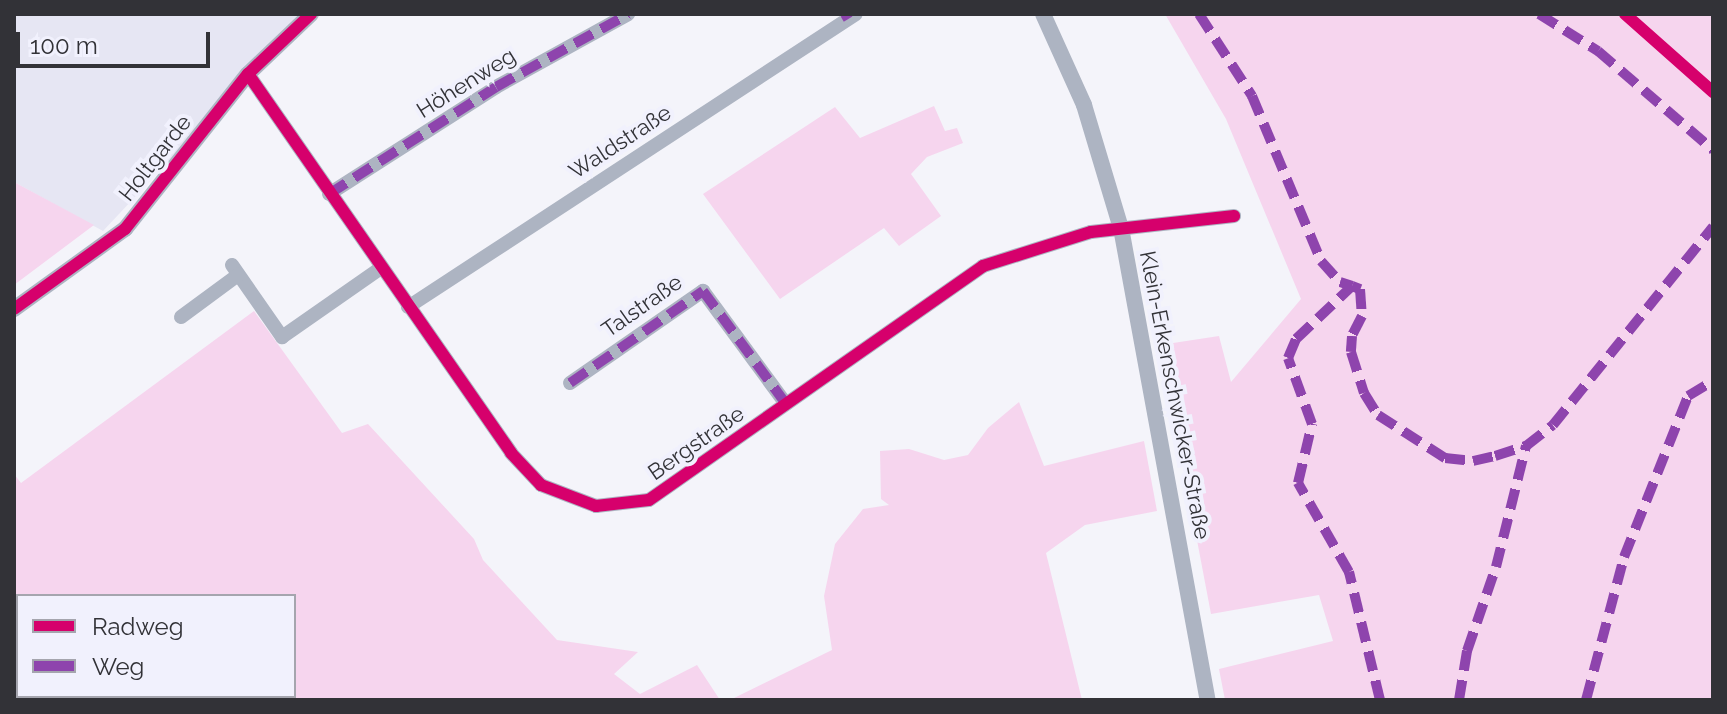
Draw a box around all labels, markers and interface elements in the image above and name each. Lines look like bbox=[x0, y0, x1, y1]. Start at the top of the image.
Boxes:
scale bar bbox=[20, 16, 214, 66]
text: 100 m bbox=[30, 31, 98, 60]
street label: Höhenweg bbox=[412, 42, 520, 124]
street label: Waldstraße bbox=[564, 99, 676, 185]
street label: Holtgarde bbox=[113, 110, 197, 206]
street label: Klein-Erkenschwicker-Straße bbox=[1134, 249, 1216, 541]
street label: Talstraße bbox=[597, 269, 687, 343]
street label: Bergstraße bbox=[643, 400, 749, 486]
legend bbox=[16, 594, 296, 698]
text: Radweg bbox=[92, 612, 184, 641]
text: Weg bbox=[92, 652, 144, 681]

